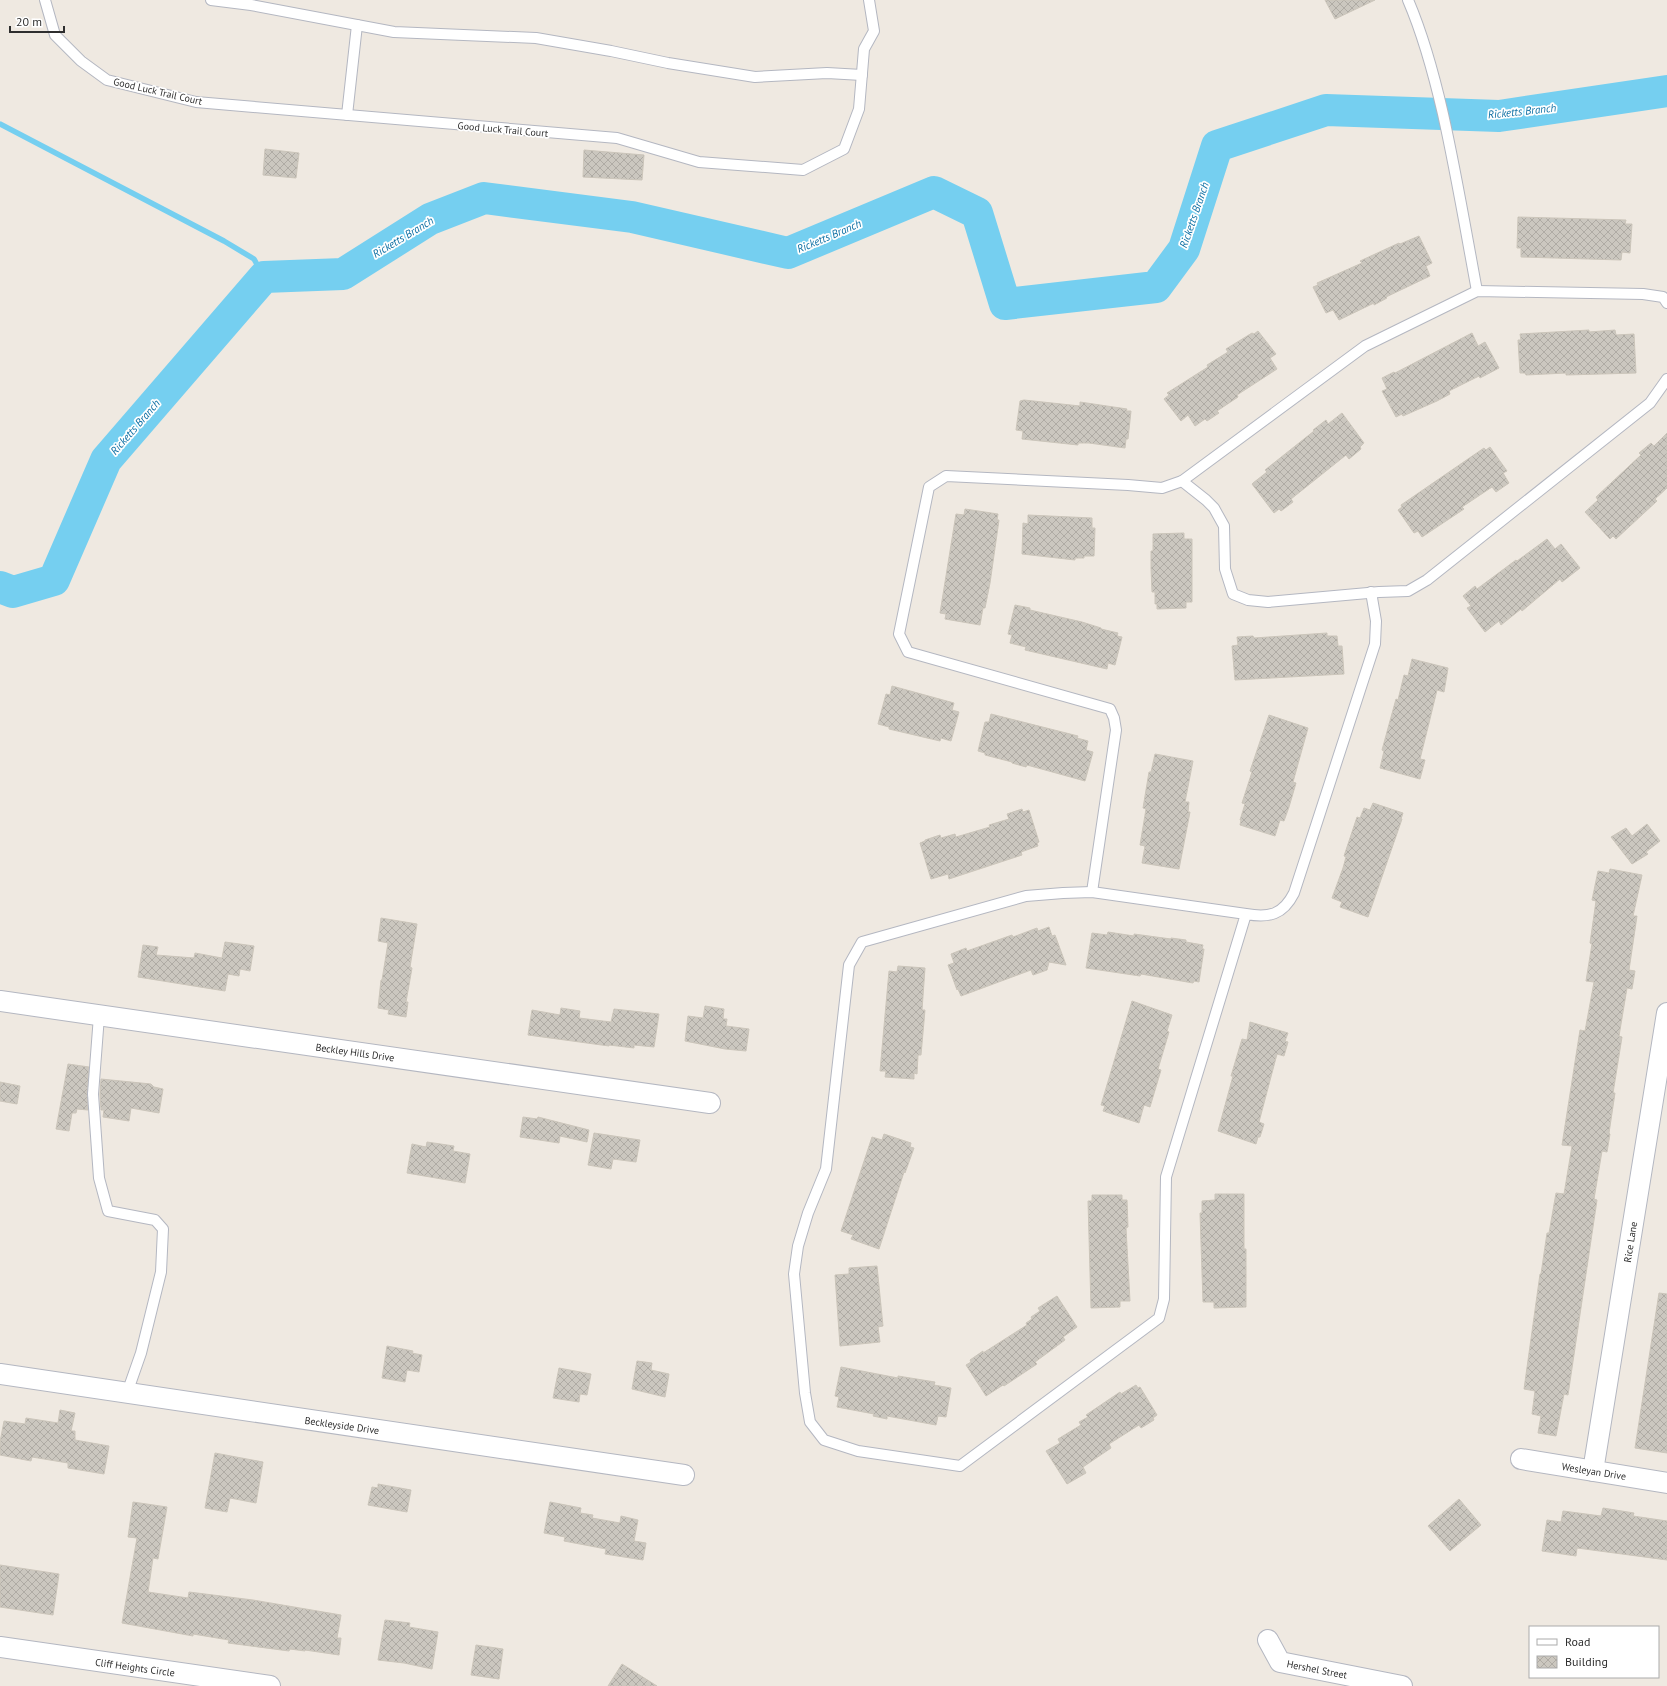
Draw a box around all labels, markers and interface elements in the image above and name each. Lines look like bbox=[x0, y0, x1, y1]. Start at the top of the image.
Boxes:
scale bar bbox=[10, 8, 64, 34]
text: 20 m bbox=[16, 14, 42, 29]
street label: Good Luck Trail Court bbox=[112, 75, 204, 108]
water label: Ricketts Branch bbox=[1487, 100, 1557, 122]
street label: Good Luck Trail Court bbox=[457, 119, 549, 140]
water label: Ricketts Branch bbox=[1176, 180, 1212, 250]
water label: Ricketts Branch bbox=[370, 213, 436, 261]
water label: Ricketts Branch bbox=[795, 216, 864, 256]
water label: Ricketts Branch bbox=[107, 396, 163, 458]
street label: Beckley Hills Drive bbox=[315, 1041, 395, 1064]
street label: Rice Lane bbox=[1621, 1221, 1640, 1263]
street label: Beckleyside Drive bbox=[304, 1414, 380, 1437]
street label: Wesleyan Drive bbox=[1561, 1460, 1627, 1483]
legend bbox=[1529, 1626, 1659, 1678]
text: Road bbox=[1565, 1634, 1590, 1649]
text: Building bbox=[1565, 1654, 1608, 1669]
street label: Cliff Heights Circle bbox=[94, 1655, 176, 1680]
street label: Hershel Street bbox=[1286, 1657, 1349, 1682]

